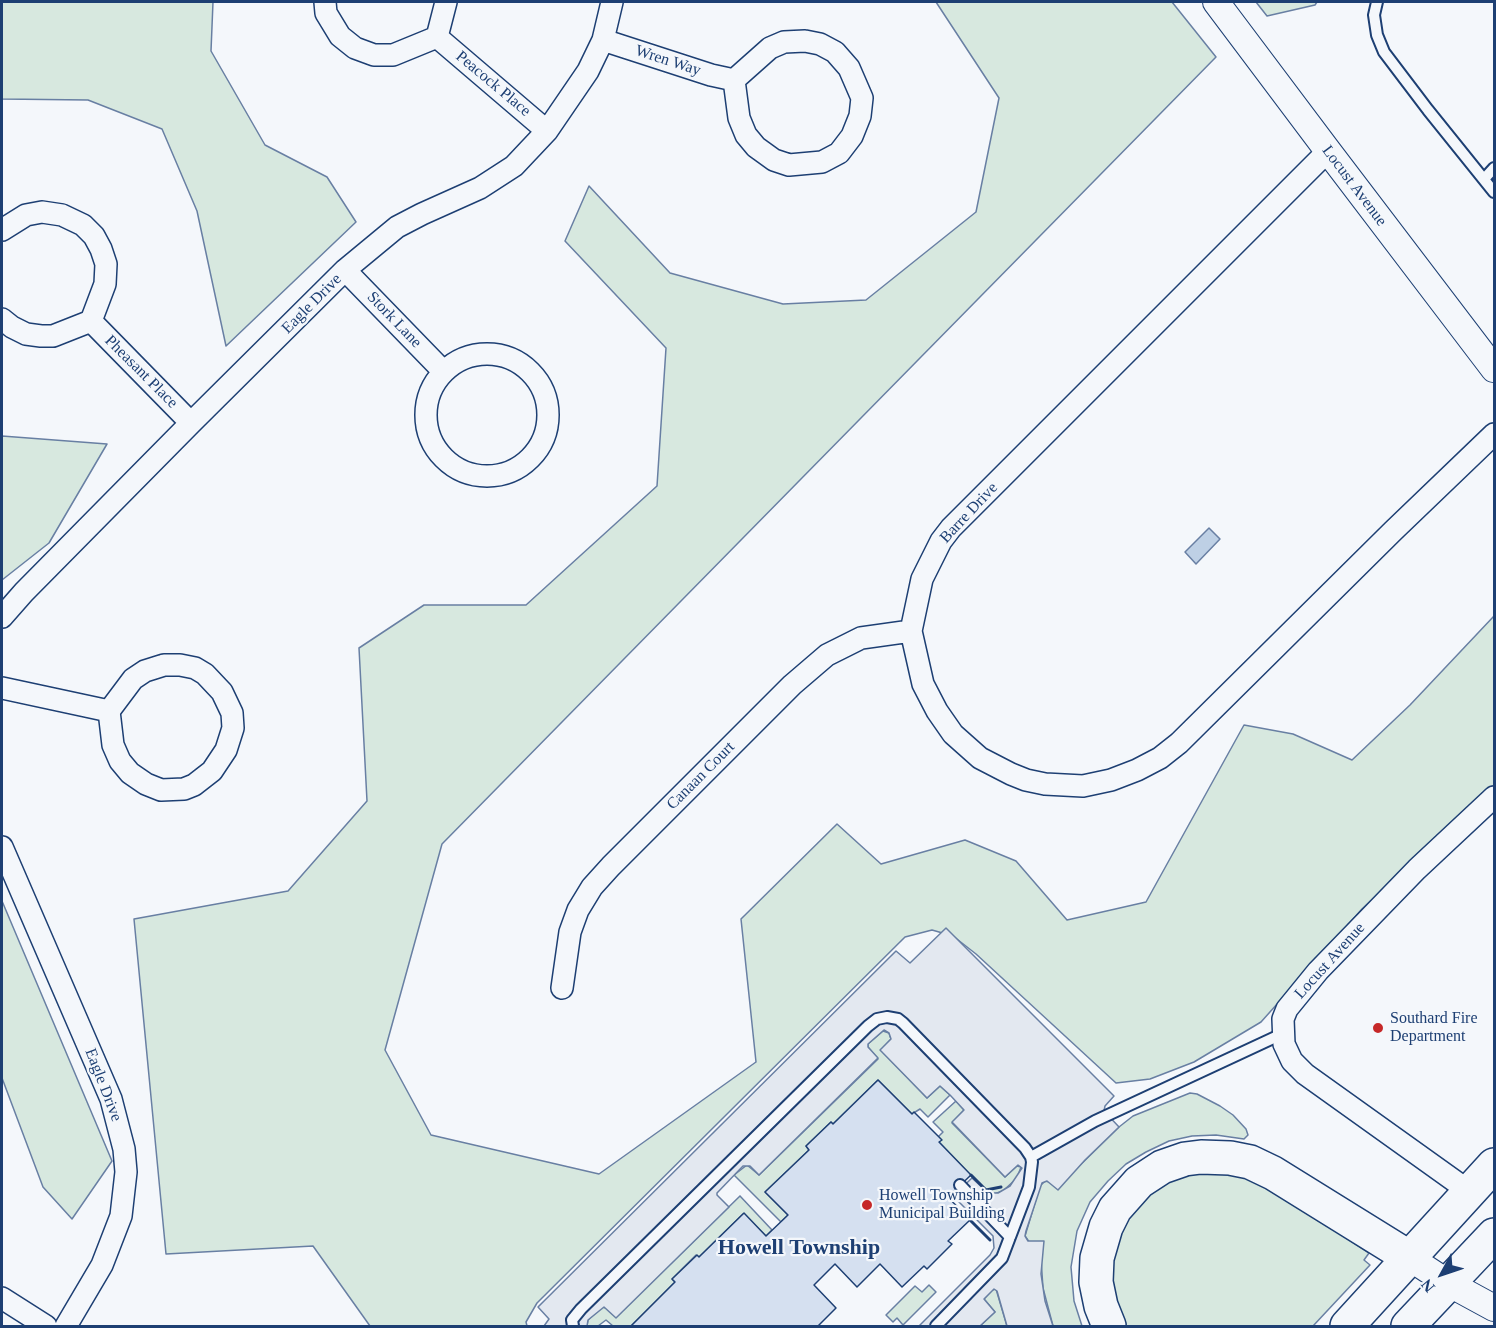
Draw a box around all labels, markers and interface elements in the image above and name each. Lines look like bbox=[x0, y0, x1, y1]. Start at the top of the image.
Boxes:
street label: Wren Way bbox=[633, 41, 703, 81]
street label: Peacock Place bbox=[452, 47, 534, 121]
street label: Locust Avenue bbox=[1317, 142, 1391, 230]
street label: Eagle Drive bbox=[278, 270, 346, 338]
street label: Stork Lane bbox=[363, 288, 425, 352]
street label: Pheasant Place bbox=[100, 331, 182, 413]
street label: Barre Drive bbox=[936, 479, 1002, 547]
street label: Canaan Court bbox=[663, 738, 739, 814]
street label: Locust Avenue bbox=[1291, 919, 1369, 1003]
place label: Southard Fire Department bbox=[1390, 1009, 1478, 1047]
marker: Southard Fire Department bbox=[1371, 1021, 1385, 1035]
street label: Eagle Drive bbox=[80, 1046, 126, 1124]
place label: Howell Township Municipal Building bbox=[879, 1186, 1005, 1224]
marker: Howell Township Municipal Building bbox=[860, 1198, 874, 1212]
district label: Howell Township bbox=[718, 1235, 880, 1261]
north arrow bbox=[1412, 1244, 1472, 1304]
text: N bbox=[1418, 1276, 1438, 1296]

